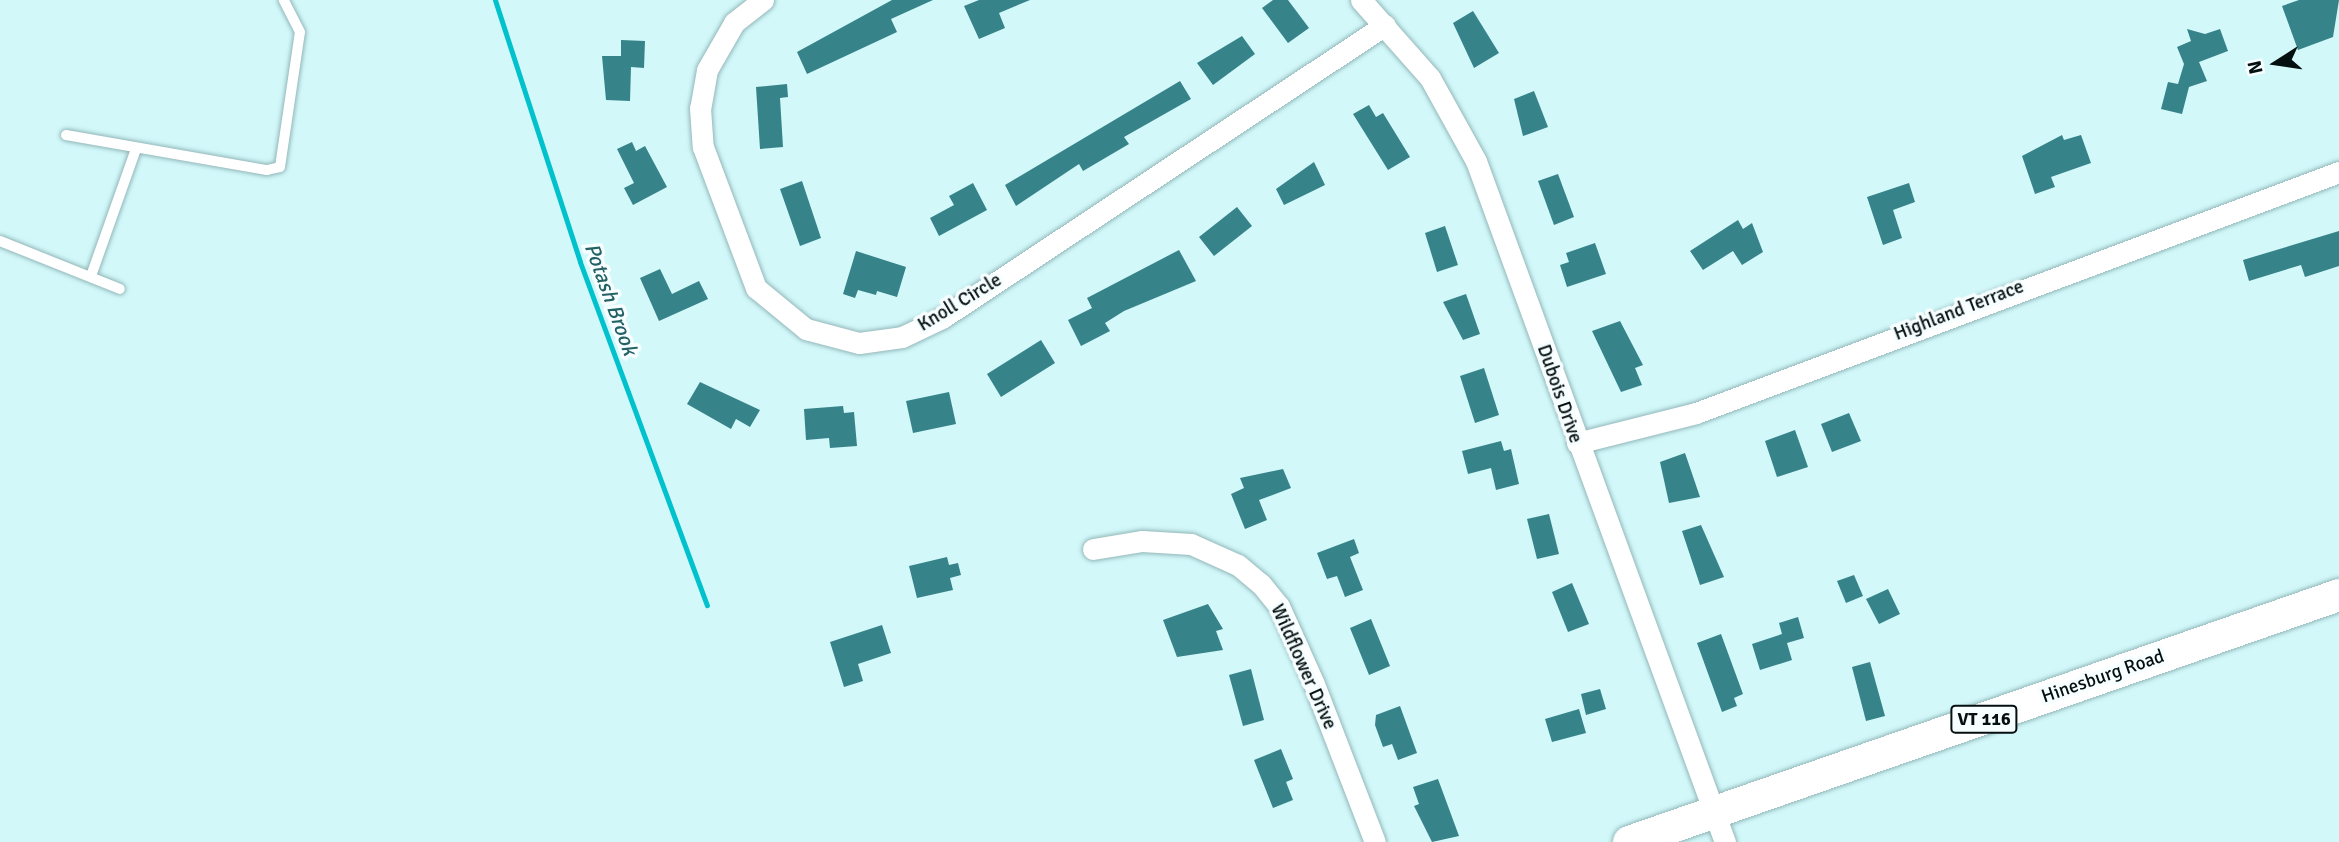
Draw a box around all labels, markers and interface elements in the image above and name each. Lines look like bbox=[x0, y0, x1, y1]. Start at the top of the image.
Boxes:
north arrow bbox=[2241, 28, 2311, 98]
text: N bbox=[2242, 58, 2269, 76]
water label: Potash Brook bbox=[579, 240, 643, 358]
street label: Knoll Circle bbox=[914, 269, 1006, 337]
street label: Highland Terrace bbox=[1891, 276, 2027, 346]
street label: Dubois Drive bbox=[1531, 342, 1587, 446]
street label: Wildflower Drive bbox=[1265, 601, 1341, 733]
street label: Hinesburg Road bbox=[2039, 645, 2167, 709]
road number: VT 116 bbox=[1949, 704, 2019, 734]

